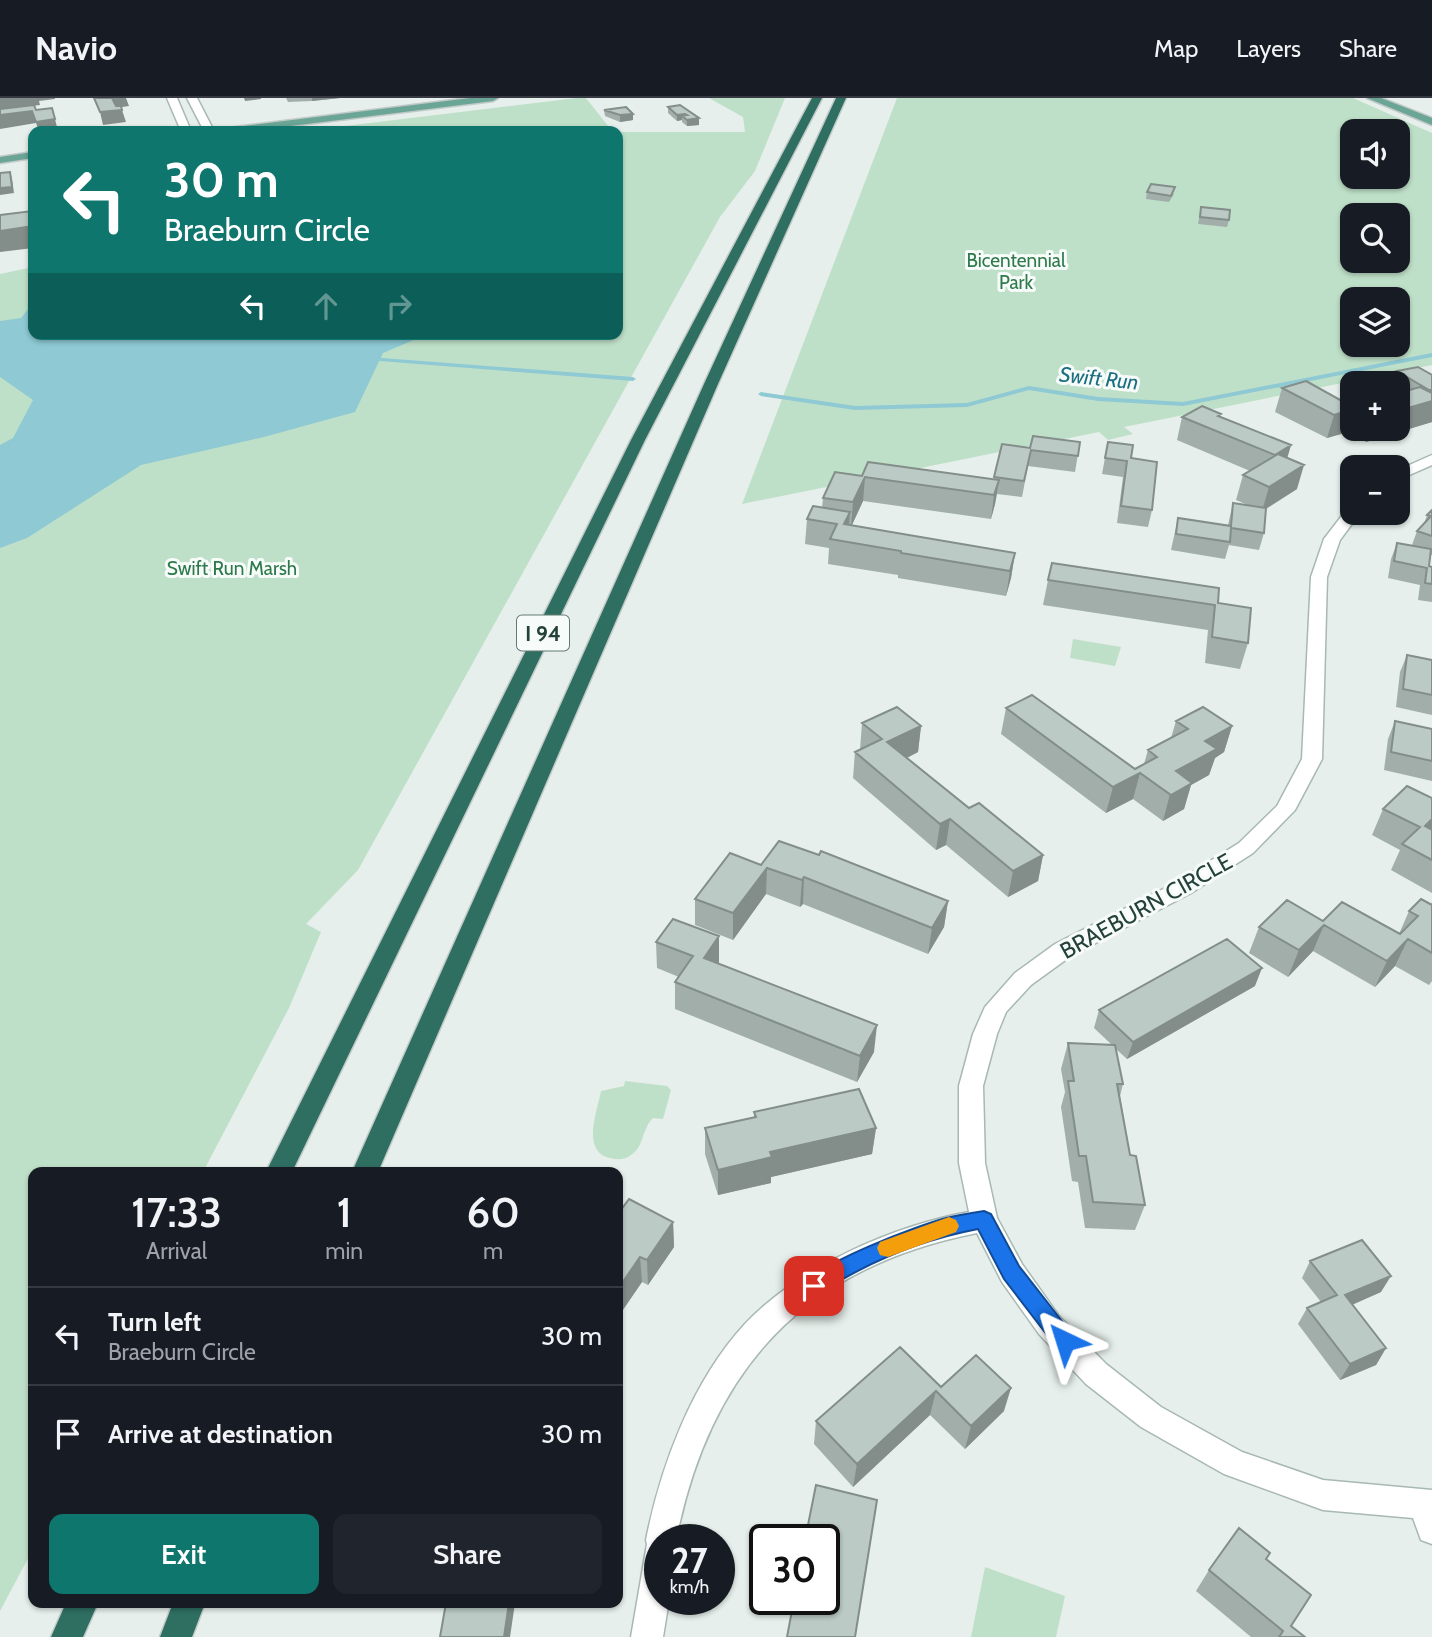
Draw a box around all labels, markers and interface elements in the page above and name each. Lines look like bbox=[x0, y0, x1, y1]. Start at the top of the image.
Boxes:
text: Navio bbox=[35, 28, 117, 68]
text: Map bbox=[1154, 34, 1198, 63]
text: Layers bbox=[1236, 34, 1301, 63]
text: Share bbox=[1339, 34, 1397, 63]
map controls bbox=[1340, 119, 1410, 525]
button: sound bbox=[1340, 119, 1410, 189]
text: 30 m bbox=[164, 150, 279, 209]
icon: left bbox=[49, 154, 140, 245]
button: search bbox=[1340, 203, 1410, 273]
text: Braeburn Circle bbox=[164, 210, 370, 249]
park label: Bicentennial Park bbox=[967, 249, 1066, 294]
icon: left bbox=[234, 287, 272, 325]
icon: ahead bbox=[307, 287, 345, 325]
icon: right bbox=[380, 287, 418, 325]
button: layers bbox=[1340, 287, 1410, 357]
water label: Swift Run bbox=[1058, 361, 1140, 395]
button: + bbox=[1340, 371, 1410, 441]
button: − bbox=[1340, 455, 1410, 525]
park label: Swift Run Marsh bbox=[167, 557, 297, 580]
road number: I 94 bbox=[517, 616, 569, 650]
street label: BRAEBURN CIRCLE bbox=[1055, 847, 1237, 965]
text: 17:33 bbox=[131, 1186, 222, 1238]
text: 1 bbox=[337, 1186, 352, 1238]
text: 60 bbox=[466, 1186, 520, 1238]
text: Arrival bbox=[146, 1237, 207, 1265]
text: min bbox=[325, 1237, 363, 1265]
text: m bbox=[483, 1237, 503, 1265]
pin bbox=[784, 1256, 844, 1316]
icon: arrive bbox=[795, 1267, 833, 1305]
position arrow bbox=[1028, 1304, 1102, 1378]
text: Turn left bbox=[108, 1306, 201, 1338]
icon: left bbox=[49, 1317, 87, 1355]
text: 30 m bbox=[541, 1320, 602, 1352]
text: Braeburn Circle bbox=[108, 1338, 256, 1366]
icon: arrive bbox=[49, 1415, 87, 1453]
text: Arrive at destination bbox=[108, 1418, 333, 1450]
text: 30 m bbox=[541, 1418, 602, 1450]
button: Exit bbox=[49, 1514, 319, 1594]
button: Share bbox=[333, 1514, 602, 1594]
speed limit sign: 30 bbox=[749, 1524, 840, 1615]
text: 27 bbox=[671, 1539, 708, 1582]
text: km/h bbox=[670, 1576, 709, 1598]

